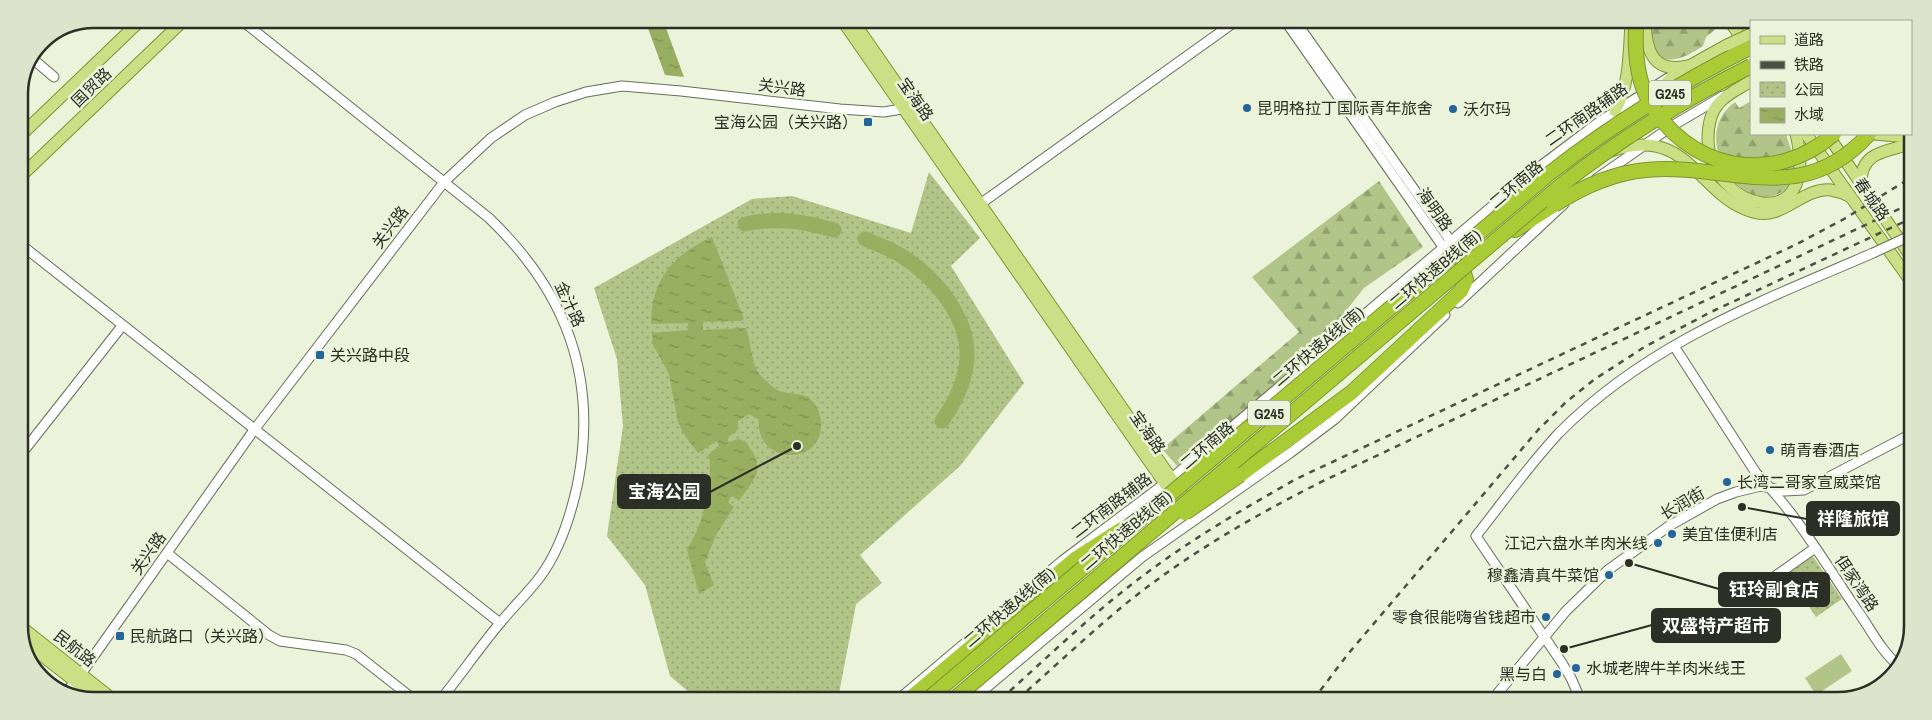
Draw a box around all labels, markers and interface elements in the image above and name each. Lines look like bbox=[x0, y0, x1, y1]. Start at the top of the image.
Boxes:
legend bbox=[1750, 20, 1912, 135]
text: 道路 bbox=[1794, 29, 1824, 50]
text: 铁路 bbox=[1794, 54, 1824, 75]
street label: 国贸路 bbox=[66, 62, 116, 112]
street label: 关兴路 bbox=[757, 73, 807, 101]
street label: 宝海路 bbox=[893, 73, 939, 125]
street label: 二环南路辅路 bbox=[1540, 77, 1632, 151]
text: 公园 bbox=[1794, 79, 1824, 100]
road number: G245 bbox=[1649, 80, 1691, 106]
place label: 昆明格拉丁国际青年旅舍 bbox=[1257, 97, 1433, 119]
place label: 沃尔玛 bbox=[1463, 98, 1511, 120]
marker: 昆明格拉丁国际青年旅舍 bbox=[1241, 102, 1253, 114]
marker: 沃尔玛 bbox=[1447, 103, 1459, 115]
text: 水域 bbox=[1794, 104, 1824, 125]
place label: 宝海公园（关兴路） bbox=[714, 111, 858, 133]
marker: 宝海公园（关兴路） bbox=[862, 116, 874, 128]
street label: 二环南路 bbox=[1484, 155, 1548, 213]
street label: 春城路 bbox=[1849, 173, 1895, 225]
street label: 海明路 bbox=[1412, 183, 1458, 235]
street label: 关兴路 bbox=[367, 201, 413, 253]
street label: 二环快速B线(南) bbox=[1384, 224, 1486, 314]
street label: 金汁路 bbox=[550, 278, 590, 330]
street label: 二环快速A线(南) bbox=[1267, 301, 1369, 391]
place label: 关兴路中段 bbox=[330, 344, 410, 366]
marker: 关兴路中段 bbox=[314, 349, 326, 361]
road number: G245 bbox=[1248, 400, 1290, 426]
street label: 宝海路 bbox=[1125, 406, 1171, 458]
street label: 二环南路 bbox=[1175, 416, 1239, 474]
place label: 萌青春酒店 bbox=[1780, 439, 1860, 461]
marker: 萌青春酒店 bbox=[1764, 444, 1776, 456]
street label: 二环南路辅路 bbox=[1066, 467, 1156, 543]
place label: 长湾二哥家宣威菜馆 bbox=[1737, 471, 1881, 493]
callout: 宝海公园 bbox=[618, 475, 710, 508]
marker: 长湾二哥家宣威菜馆 bbox=[1721, 476, 1733, 488]
text: 宝海公园 bbox=[628, 479, 700, 504]
street label: 长润街 bbox=[1656, 481, 1708, 525]
street label: 二环快速B线(南) bbox=[1075, 485, 1177, 575]
callout: 祥隆旅馆 bbox=[1807, 502, 1899, 535]
text: 祥隆旅馆 bbox=[1817, 506, 1889, 531]
place label: 美宜佳便利店 bbox=[1682, 523, 1778, 545]
street label: 关兴路 bbox=[125, 527, 171, 579]
marker: 美宜佳便利店 bbox=[1666, 528, 1678, 540]
place label: 江记六盘水羊肉米线 bbox=[1504, 532, 1648, 554]
marker: 江记六盘水羊肉米线 bbox=[1652, 537, 1664, 549]
street label: 佴家湾路 bbox=[1830, 550, 1884, 616]
street label: 二环快速A线(南) bbox=[958, 562, 1060, 652]
place label: 穆鑫清真牛菜馆 bbox=[1487, 564, 1599, 586]
marker: 穆鑫清真牛菜馆 bbox=[1603, 569, 1615, 581]
callout: 钰玲副食店 bbox=[1719, 573, 1829, 606]
text: 钰玲副食店 bbox=[1729, 577, 1819, 602]
place label: 零食很能嗨省钱超市 bbox=[1392, 606, 1536, 628]
callout: 双盛特产超市 bbox=[1652, 609, 1780, 642]
marker: 零食很能嗨省钱超市 bbox=[1540, 611, 1552, 623]
text: 双盛特产超市 bbox=[1662, 613, 1770, 638]
street label: 民航路 bbox=[49, 625, 101, 671]
place label: 民航路口（关兴路） bbox=[130, 625, 274, 647]
marker: 民航路口（关兴路） bbox=[114, 630, 126, 642]
place label: 水城老牌牛羊肉米线王 bbox=[1586, 657, 1746, 679]
marker: 水城老牌牛羊肉米线王 bbox=[1570, 662, 1582, 674]
place label: 黑与白 bbox=[1499, 663, 1547, 685]
marker: 黑与白 bbox=[1551, 668, 1563, 680]

